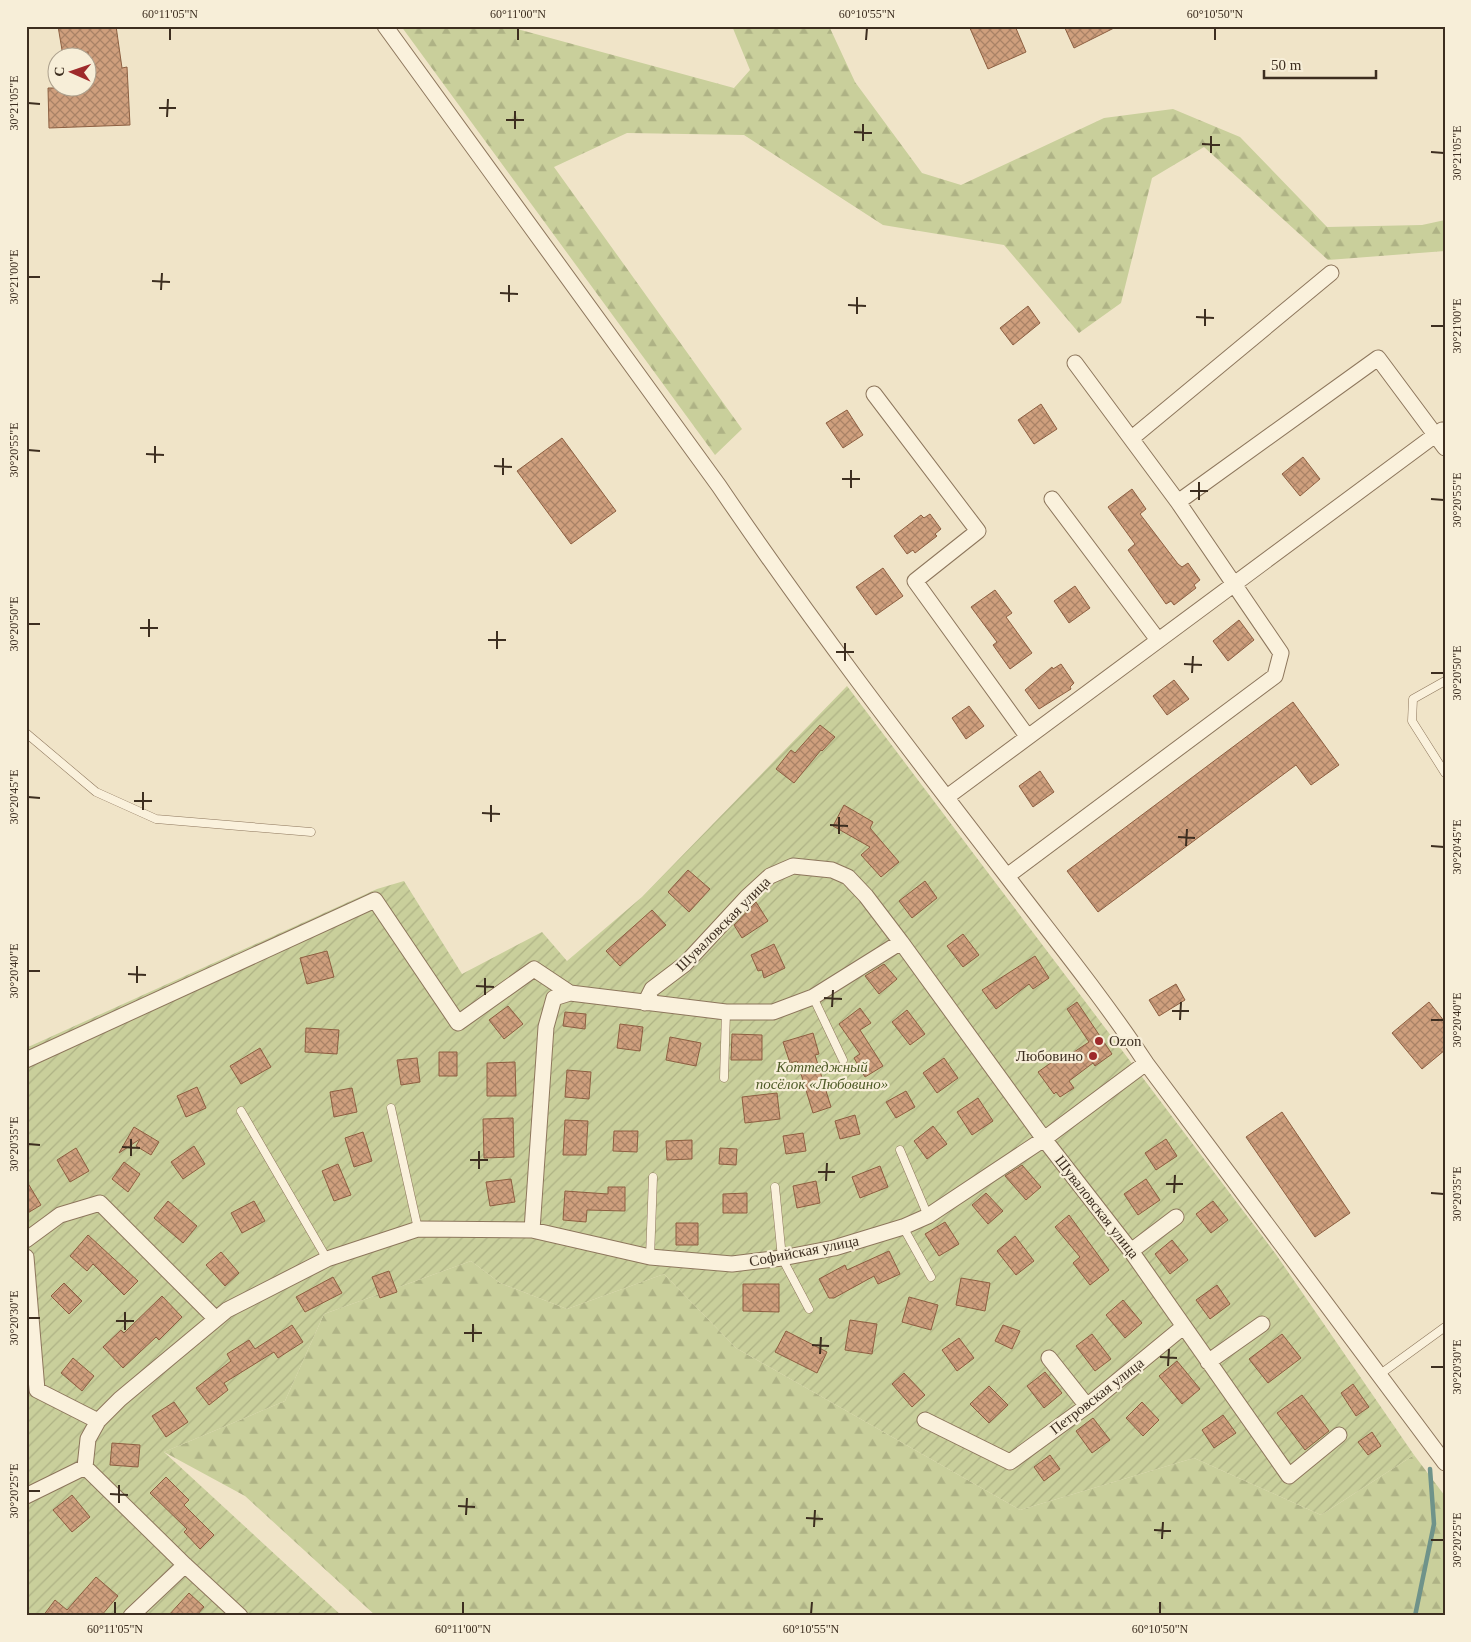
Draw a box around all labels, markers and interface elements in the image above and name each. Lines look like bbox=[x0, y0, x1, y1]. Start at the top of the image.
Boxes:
text: 60°11'05"N bbox=[142, 7, 198, 21]
text: 60°11'00"N bbox=[490, 7, 546, 21]
text: 60°10'55"N bbox=[839, 7, 896, 21]
text: 60°10'50"N bbox=[1187, 7, 1244, 21]
north arrow bbox=[48, 48, 98, 98]
scale bar bbox=[1264, 48, 1376, 80]
text: 50 m bbox=[1271, 57, 1302, 73]
text: С bbox=[52, 66, 67, 77]
text: 30°21'05"E bbox=[7, 75, 21, 131]
text: 30°21'05"E bbox=[1450, 125, 1464, 181]
text: 30°21'00"E bbox=[7, 249, 21, 305]
text: 30°21'00"E bbox=[1450, 298, 1464, 354]
text: 30°20'55"E bbox=[7, 422, 21, 478]
text: 30°20'55"E bbox=[1450, 472, 1464, 528]
text: 30°20'50"E bbox=[7, 596, 21, 652]
text: 30°20'50"E bbox=[1450, 645, 1464, 701]
text: 30°20'45"E bbox=[7, 769, 21, 825]
text: 30°20'45"E bbox=[1450, 819, 1464, 875]
street label: Шуваловская улица bbox=[673, 873, 774, 974]
text: 30°20'40"E bbox=[7, 943, 21, 999]
text: 30°20'40"E bbox=[1450, 992, 1464, 1048]
place label: Ozon bbox=[1109, 1033, 1142, 1049]
marker: Ozon bbox=[1093, 1035, 1105, 1047]
place label: Любовино bbox=[1016, 1048, 1083, 1064]
marker: Любовино bbox=[1087, 1050, 1099, 1062]
park label: Коттеджный посёлок «Любовино» bbox=[756, 1059, 888, 1092]
text: 30°20'35"E bbox=[7, 1116, 21, 1172]
street label: Шуваловская улица bbox=[1052, 1152, 1142, 1262]
text: 30°20'35"E bbox=[1450, 1166, 1464, 1222]
street label: Софийская улица bbox=[748, 1232, 861, 1269]
text: 30°20'30"E bbox=[7, 1290, 21, 1346]
text: 30°20'30"E bbox=[1450, 1339, 1464, 1395]
street label: Петровская улица bbox=[1047, 1354, 1147, 1437]
text: 30°20'25"E bbox=[7, 1463, 21, 1519]
text: 30°20'25"E bbox=[1450, 1512, 1464, 1568]
text: 60°11'05"N bbox=[87, 1622, 143, 1636]
text: 60°11'00"N bbox=[435, 1622, 491, 1636]
text: 60°10'55"N bbox=[783, 1622, 840, 1636]
text: 60°10'50"N bbox=[1132, 1622, 1189, 1636]

